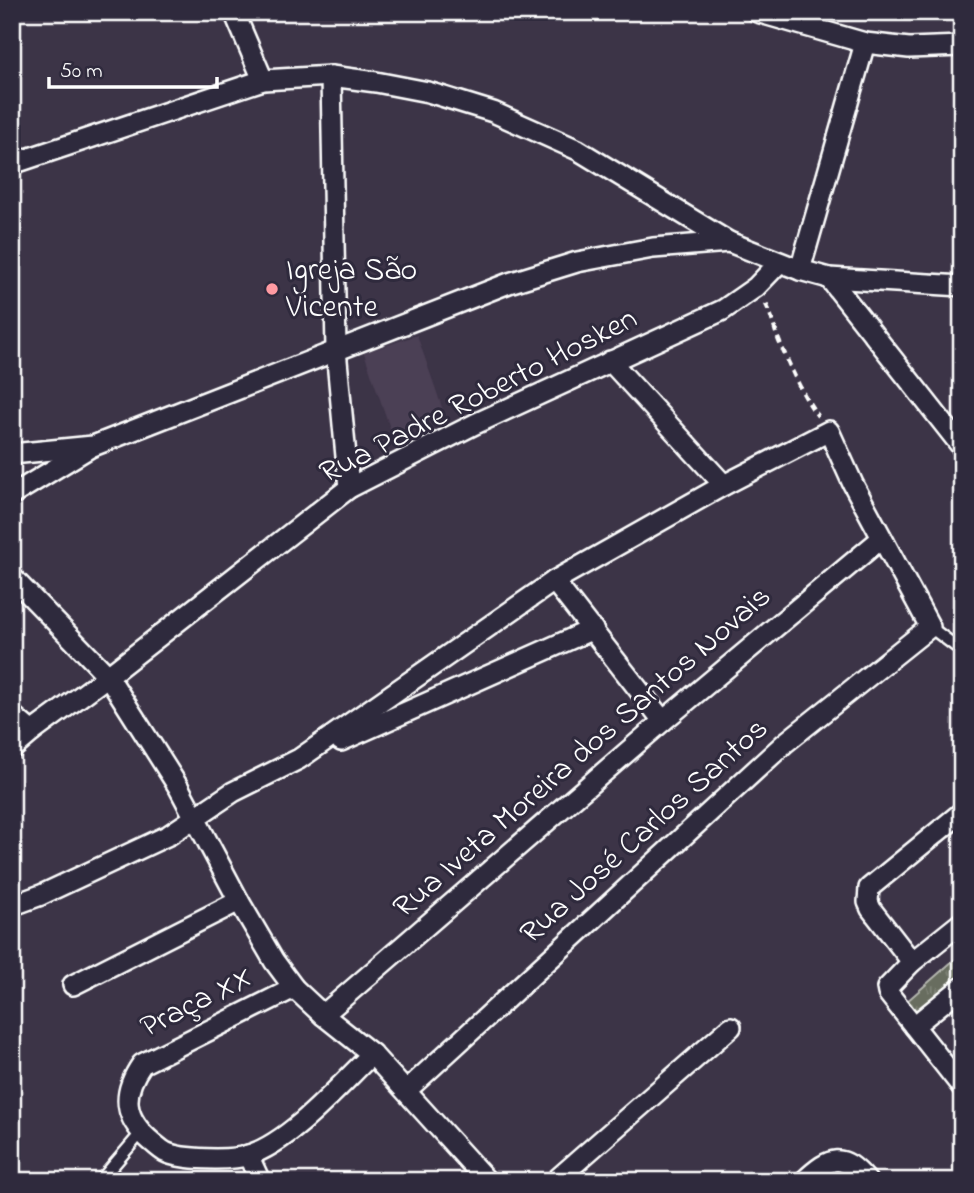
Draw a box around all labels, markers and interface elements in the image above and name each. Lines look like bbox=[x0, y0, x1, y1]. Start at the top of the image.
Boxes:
scale bar bbox=[49, 46, 217, 90]
text: 50 m bbox=[60, 57, 103, 87]
place label: Igreja São Vicente bbox=[285, 248, 417, 332]
marker: Igreja São Vicente bbox=[264, 281, 280, 297]
street label: Rua Padre Roberto Hosken bbox=[312, 296, 646, 498]
street label: Rua Iveta Moreira dos Santos Novais bbox=[384, 575, 782, 931]
street label: Rua José Carlos Santos bbox=[510, 707, 780, 957]
street label: Praça XX bbox=[133, 955, 261, 1051]

